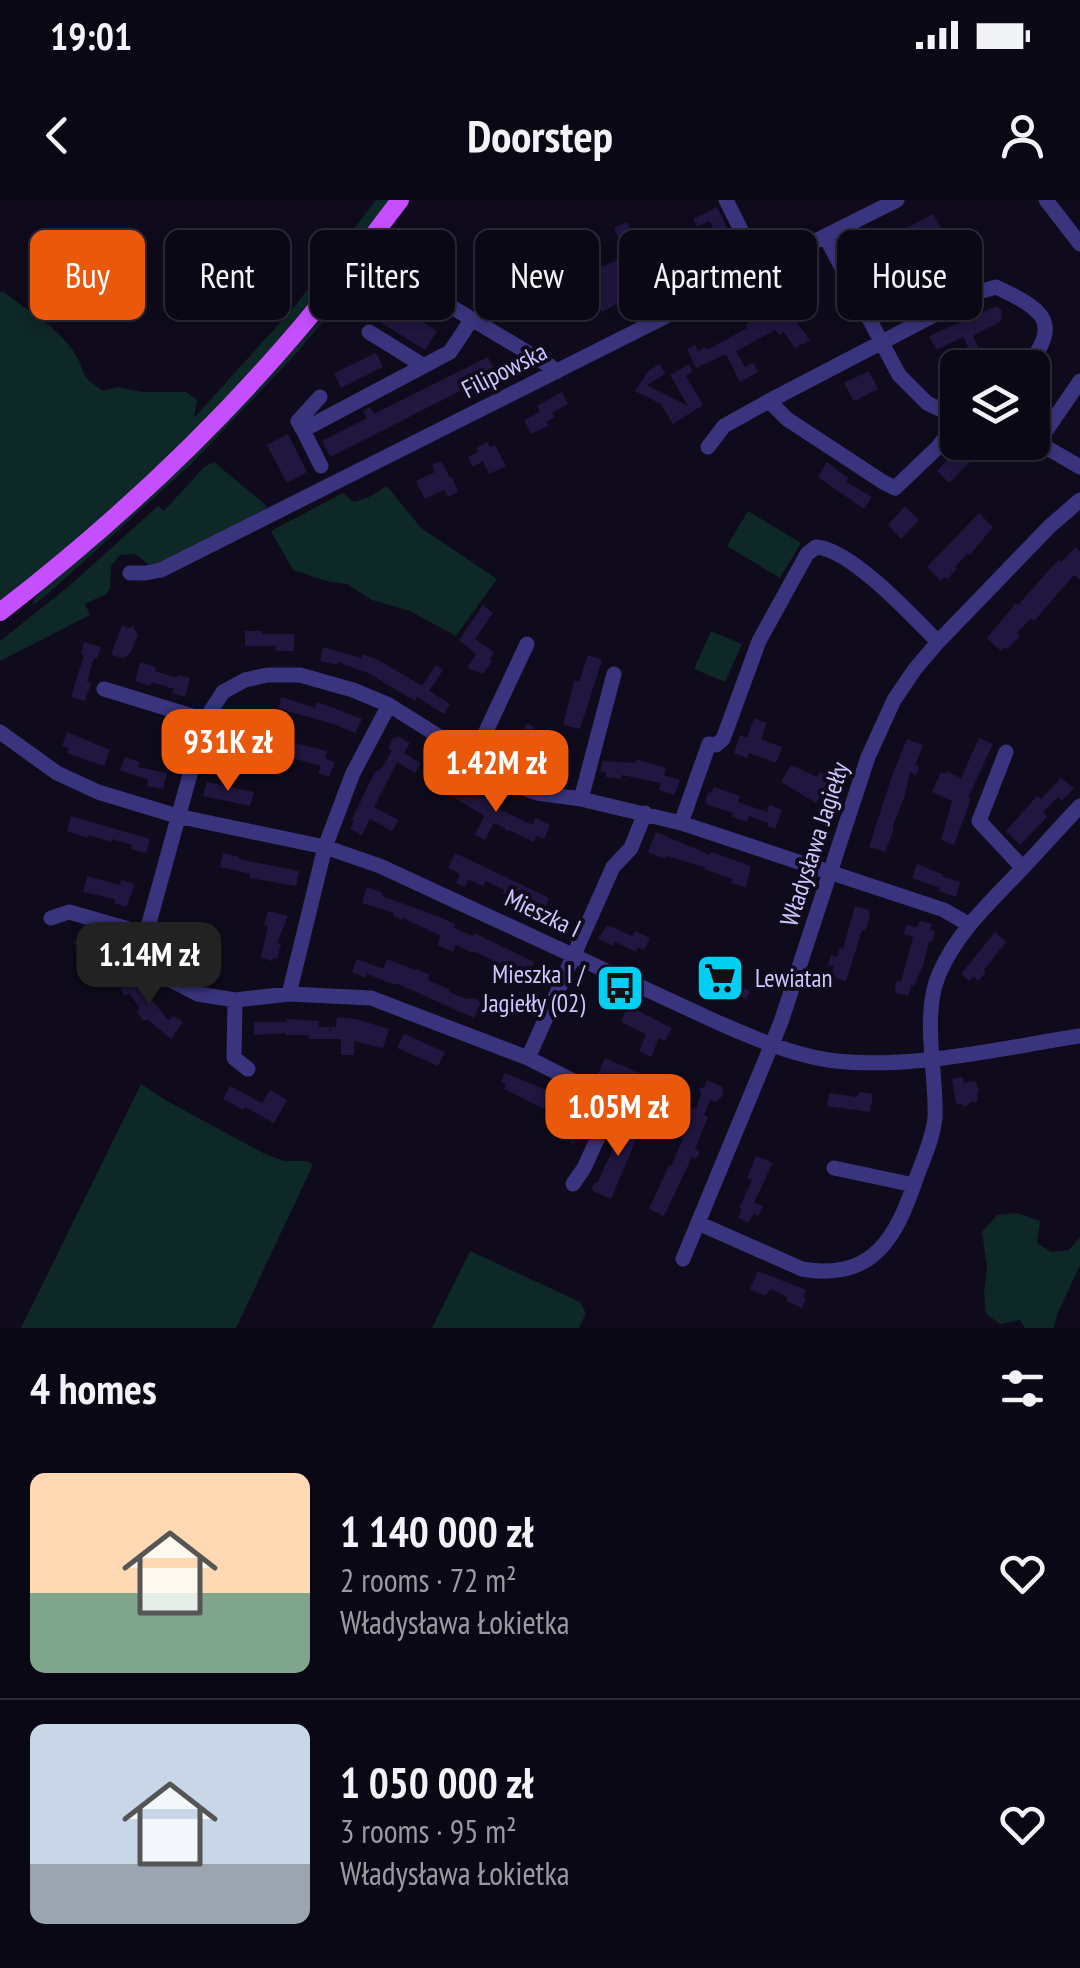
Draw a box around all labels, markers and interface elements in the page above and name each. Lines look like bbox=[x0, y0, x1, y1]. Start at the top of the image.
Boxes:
text: 19:01 bbox=[50, 11, 132, 60]
text: Doorstep bbox=[467, 106, 613, 164]
icon: back bbox=[30, 108, 85, 163]
icon: person bbox=[995, 108, 1050, 163]
chip: Buy bbox=[30, 230, 145, 320]
chip: Rent bbox=[165, 230, 290, 320]
chip: Filters bbox=[310, 230, 455, 320]
chip: New bbox=[475, 230, 599, 320]
chip: Apartment bbox=[619, 230, 817, 320]
chip: House bbox=[837, 230, 982, 320]
street label: Filipowska bbox=[456, 335, 552, 405]
map controls bbox=[940, 350, 1050, 460]
button: layers bbox=[940, 350, 1050, 460]
pin: 931K zł bbox=[136, 709, 320, 794]
text: 931K zł bbox=[184, 720, 273, 762]
pin: 1.42M zł bbox=[393, 730, 599, 815]
text: 1.42M zł bbox=[445, 741, 547, 783]
street label: Władysława Jagiełły bbox=[772, 757, 856, 930]
street label: Mieszka I bbox=[500, 882, 586, 944]
pin: 1.14M zł bbox=[46, 922, 252, 1007]
text: 1.14M zł bbox=[98, 933, 200, 975]
supermarket icon: Lewiatan bbox=[694, 952, 746, 1004]
place label: Mieszka I / Jagiełły (02) bbox=[482, 958, 587, 1019]
bus stop icon: Mieszka I / Jagiełły (02) bbox=[594, 962, 646, 1014]
place label: Lewiatan bbox=[755, 962, 832, 994]
pin: 1.05M zł bbox=[515, 1074, 721, 1159]
text: 1.05M zł bbox=[567, 1085, 669, 1127]
text: 4 homes bbox=[30, 1361, 157, 1416]
icon: filters bbox=[995, 1361, 1050, 1416]
text: 1 140 000 zł bbox=[340, 1504, 534, 1559]
icon: home bbox=[110, 1513, 230, 1633]
icon: heart bbox=[995, 1546, 1050, 1601]
text: 2 rooms · 72 m² bbox=[340, 1559, 517, 1601]
text: Władysława Łokietka bbox=[340, 1601, 570, 1643]
text: 1 050 000 zł bbox=[340, 1755, 534, 1810]
icon: home bbox=[110, 1764, 230, 1884]
icon: heart bbox=[995, 1797, 1050, 1852]
text: 3 rooms · 95 m² bbox=[340, 1810, 517, 1852]
text: Władysława Łokietka bbox=[340, 1852, 570, 1894]

